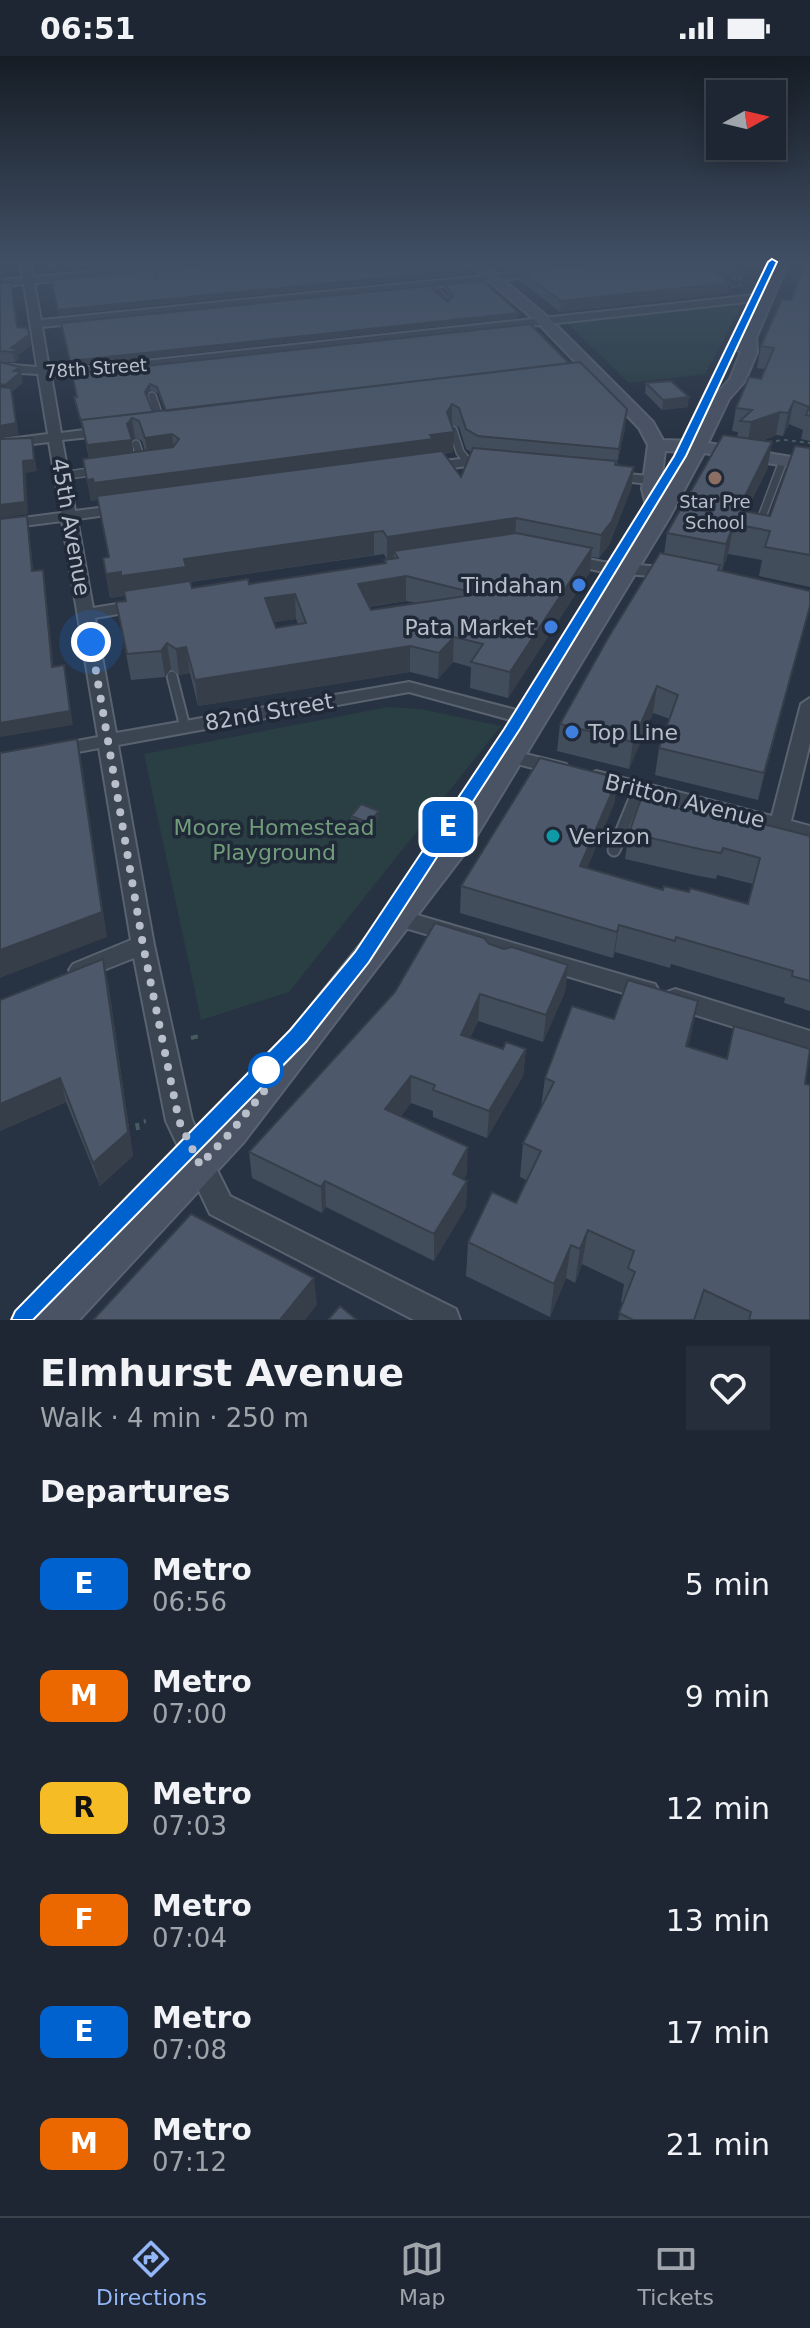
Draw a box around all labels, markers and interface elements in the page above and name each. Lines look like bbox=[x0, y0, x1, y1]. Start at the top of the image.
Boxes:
text: 06:51 bbox=[40, 11, 136, 46]
north arrow bbox=[706, 80, 786, 160]
map controls bbox=[706, 80, 786, 160]
street label: 78th Street bbox=[44, 354, 148, 382]
street label: 45th Avenue bbox=[47, 456, 95, 598]
marker: Star Pre School bbox=[706, 469, 724, 487]
place label: Star Pre School bbox=[679, 491, 751, 533]
place label: Tindahan bbox=[460, 573, 563, 598]
marker: Tindahan bbox=[570, 576, 588, 594]
place label: Pata Market bbox=[405, 615, 535, 640]
marker: Pata Market bbox=[542, 618, 560, 636]
your location bbox=[71, 622, 111, 662]
street label: 82nd Street bbox=[203, 688, 335, 736]
place label: Top Line bbox=[587, 720, 678, 745]
marker: Top Line bbox=[563, 723, 581, 741]
street label: Britton Avenue bbox=[603, 769, 767, 833]
line badge: E bbox=[422, 801, 474, 853]
text: E bbox=[438, 810, 458, 843]
park label: Moore Homestead Playground bbox=[173, 815, 375, 865]
place label: Verizon bbox=[569, 824, 650, 849]
marker: Verizon bbox=[544, 827, 562, 845]
unlabelled marker bbox=[249, 1053, 283, 1087]
button: heart bbox=[686, 1346, 770, 1430]
text: Elmhurst Avenue bbox=[40, 1351, 404, 1395]
text: Walk · 4 min · 250 m bbox=[40, 1403, 309, 1433]
text: Departures bbox=[40, 1474, 230, 1509]
text: Metro bbox=[152, 1552, 252, 1587]
text: E bbox=[74, 1567, 94, 1600]
text: 5 min bbox=[685, 1567, 770, 1602]
text: 06:56 bbox=[152, 1587, 227, 1617]
text: Metro bbox=[152, 1664, 252, 1699]
text: M bbox=[70, 1679, 98, 1712]
text: 9 min bbox=[685, 1679, 770, 1714]
text: 07:00 bbox=[152, 1699, 227, 1729]
text: Metro bbox=[152, 1776, 252, 1811]
text: R bbox=[73, 1791, 95, 1824]
text: 12 min bbox=[666, 1791, 770, 1826]
text: 07:03 bbox=[152, 1811, 227, 1841]
text: Metro bbox=[152, 1888, 252, 1923]
text: F bbox=[74, 1903, 94, 1936]
text: 13 min bbox=[666, 1903, 770, 1938]
text: 07:04 bbox=[152, 1923, 227, 1953]
text: Metro bbox=[152, 2000, 252, 2035]
text: E bbox=[74, 2015, 94, 2048]
text: 17 min bbox=[666, 2015, 770, 2050]
text: 07:08 bbox=[152, 2035, 227, 2065]
text: Metro bbox=[152, 2112, 252, 2147]
text: M bbox=[70, 2127, 98, 2160]
text: 21 min bbox=[666, 2127, 770, 2162]
text: 07:12 bbox=[152, 2147, 227, 2177]
tab: Directions bbox=[96, 2237, 207, 2310]
tab: Map bbox=[399, 2237, 445, 2310]
tab: Tickets bbox=[637, 2237, 714, 2310]

